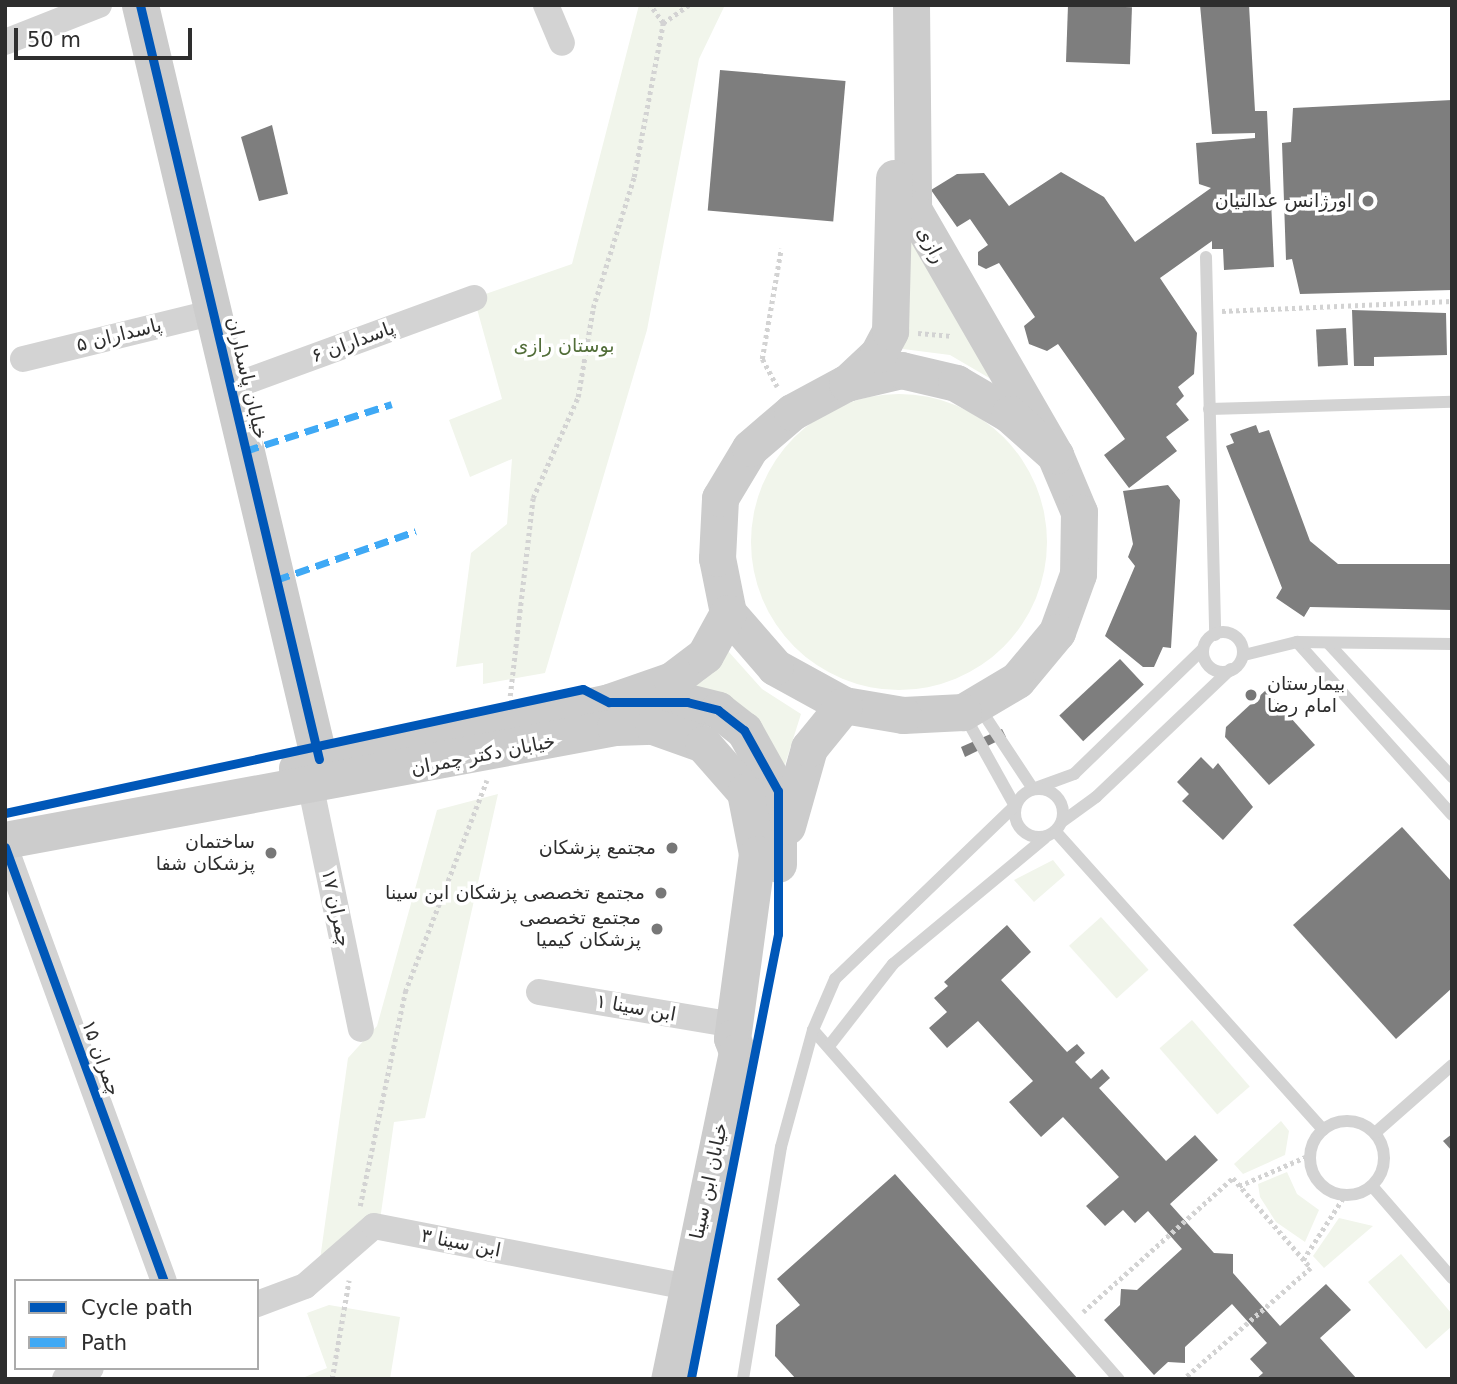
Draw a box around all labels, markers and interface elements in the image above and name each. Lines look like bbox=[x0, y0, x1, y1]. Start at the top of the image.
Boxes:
scale bar bbox=[18, 14, 196, 58]
text: 50 m bbox=[27, 28, 81, 52]
place label: اورژانس عدالتیان bbox=[1215, 190, 1352, 212]
marker: اورژانس عدالتیان bbox=[1358, 191, 1378, 211]
street label: رازی bbox=[912, 223, 950, 267]
street label: پاسداران ۵ bbox=[74, 313, 164, 357]
street label: خیابان پاسداران bbox=[222, 315, 272, 441]
street label: پاسداران ۶ bbox=[308, 316, 398, 368]
park label: بوستان رازی bbox=[513, 335, 615, 357]
place label: بیمارستان امام رضا bbox=[1267, 673, 1345, 717]
marker: بیمارستان امام رضا bbox=[1241, 685, 1261, 705]
street label: خیابان دکتر چمران bbox=[409, 730, 557, 780]
place label: ساختمان پزشکان شفا bbox=[156, 831, 255, 875]
place label: مجتمع پزشکان bbox=[539, 837, 656, 859]
marker: مجتمع پزشکان bbox=[662, 838, 682, 858]
marker: ساختمان پزشکان شفا bbox=[261, 843, 281, 863]
street label: چمران ۱۷ bbox=[317, 867, 355, 949]
place label: مجتمع تخصصی پزشکان ابن سینا bbox=[385, 882, 645, 904]
marker: مجتمع تخصصی پزشکان ابن سینا bbox=[651, 883, 671, 903]
place label: مجتمع تخصصی پزشکان کیمیا bbox=[519, 907, 641, 951]
marker: مجتمع تخصصی پزشکان کیمیا bbox=[647, 919, 667, 939]
street label: ابن سینا ۱ bbox=[594, 990, 678, 1026]
street label: چمران ۱۵ bbox=[77, 1017, 125, 1099]
street label: خیابان ابن سینا bbox=[686, 1121, 732, 1241]
street label: ابن سینا ۳ bbox=[419, 1224, 503, 1262]
legend bbox=[14, 1279, 259, 1370]
text: Cycle path bbox=[81, 1296, 193, 1320]
text: Path bbox=[81, 1331, 127, 1355]

